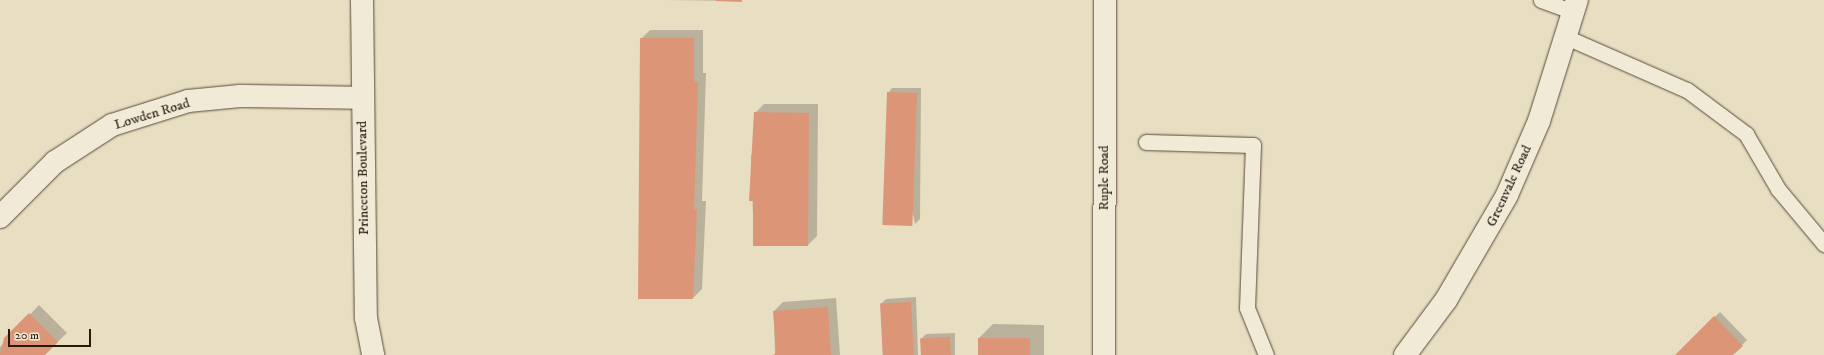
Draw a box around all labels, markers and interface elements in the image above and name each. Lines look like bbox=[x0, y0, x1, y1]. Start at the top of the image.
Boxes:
street label: Lowden Road bbox=[112, 95, 192, 133]
street label: Princeton Boulevard bbox=[354, 121, 372, 235]
street label: Greenvale Road bbox=[1483, 143, 1535, 229]
street label: Ruple Road bbox=[1096, 146, 1112, 210]
scale bar bbox=[10, 321, 93, 347]
text: 20 m bbox=[15, 328, 39, 343]

